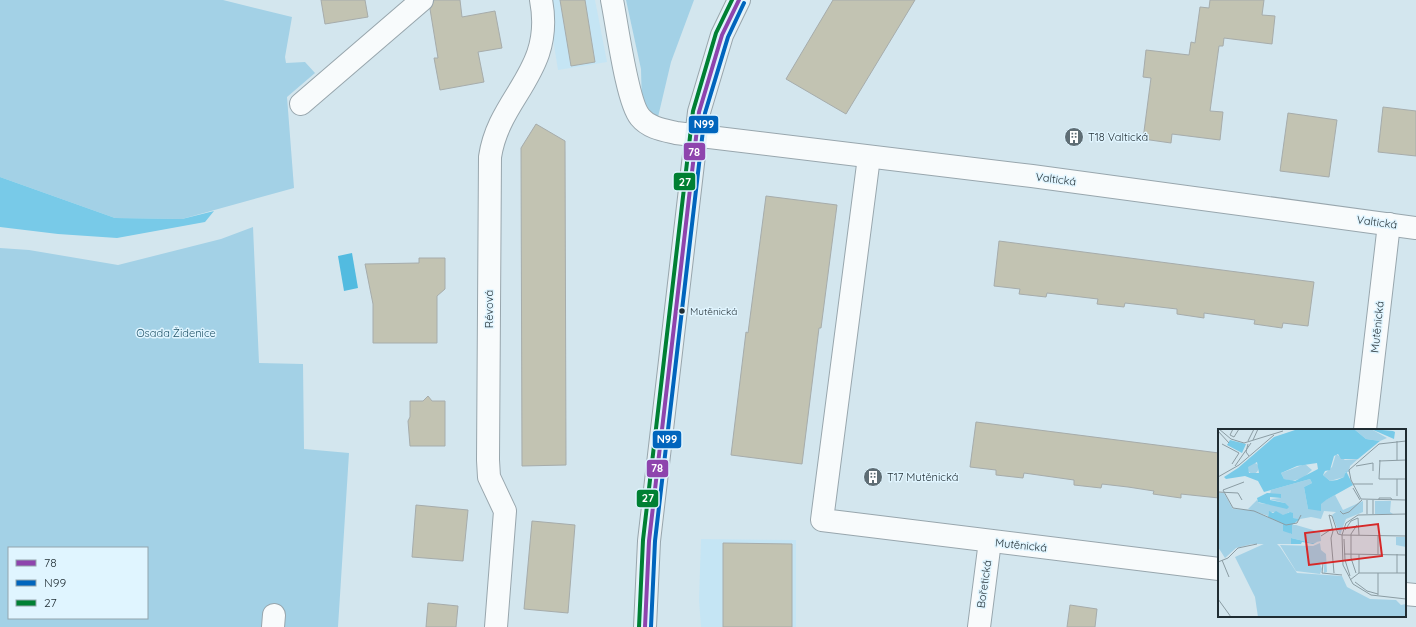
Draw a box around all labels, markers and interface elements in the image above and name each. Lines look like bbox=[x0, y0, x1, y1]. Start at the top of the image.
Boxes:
line badge: N99 bbox=[688, 115, 719, 134]
text: N99 bbox=[694, 117, 714, 131]
building icon: T18 Valtická bbox=[1063, 126, 1085, 148]
place label: T18 Valtická bbox=[1088, 130, 1148, 144]
line badge: 78 bbox=[683, 142, 706, 161]
text: 78 bbox=[688, 145, 700, 159]
street label: Valtická bbox=[1035, 170, 1077, 188]
line badge: 27 bbox=[673, 172, 696, 191]
text: 27 bbox=[679, 175, 691, 189]
street label: Valtická bbox=[1356, 212, 1398, 232]
street label: Révová bbox=[482, 290, 496, 328]
street label: Mutěnická bbox=[1367, 300, 1387, 354]
place label: Mutěnická bbox=[690, 305, 737, 318]
marker: Mutěnická bbox=[677, 306, 687, 316]
park label: Osada Židenice bbox=[136, 326, 216, 340]
inset map bbox=[1218, 429, 1406, 617]
line badge: N99 bbox=[652, 430, 682, 449]
text: N99 bbox=[657, 432, 677, 446]
line badge: 78 bbox=[646, 459, 669, 478]
text: 78 bbox=[651, 461, 663, 475]
building icon: T17 Mutěnická bbox=[862, 466, 884, 488]
place label: T17 Mutěnická bbox=[887, 470, 959, 484]
line badge: 27 bbox=[636, 489, 659, 508]
text: 27 bbox=[642, 491, 654, 505]
street label: Mutěnická bbox=[994, 535, 1048, 555]
legend bbox=[8, 547, 148, 619]
text: 78 bbox=[44, 555, 57, 570]
street label: Bořetická bbox=[974, 559, 994, 609]
text: N99 bbox=[44, 575, 66, 590]
text: 27 bbox=[44, 595, 57, 610]

